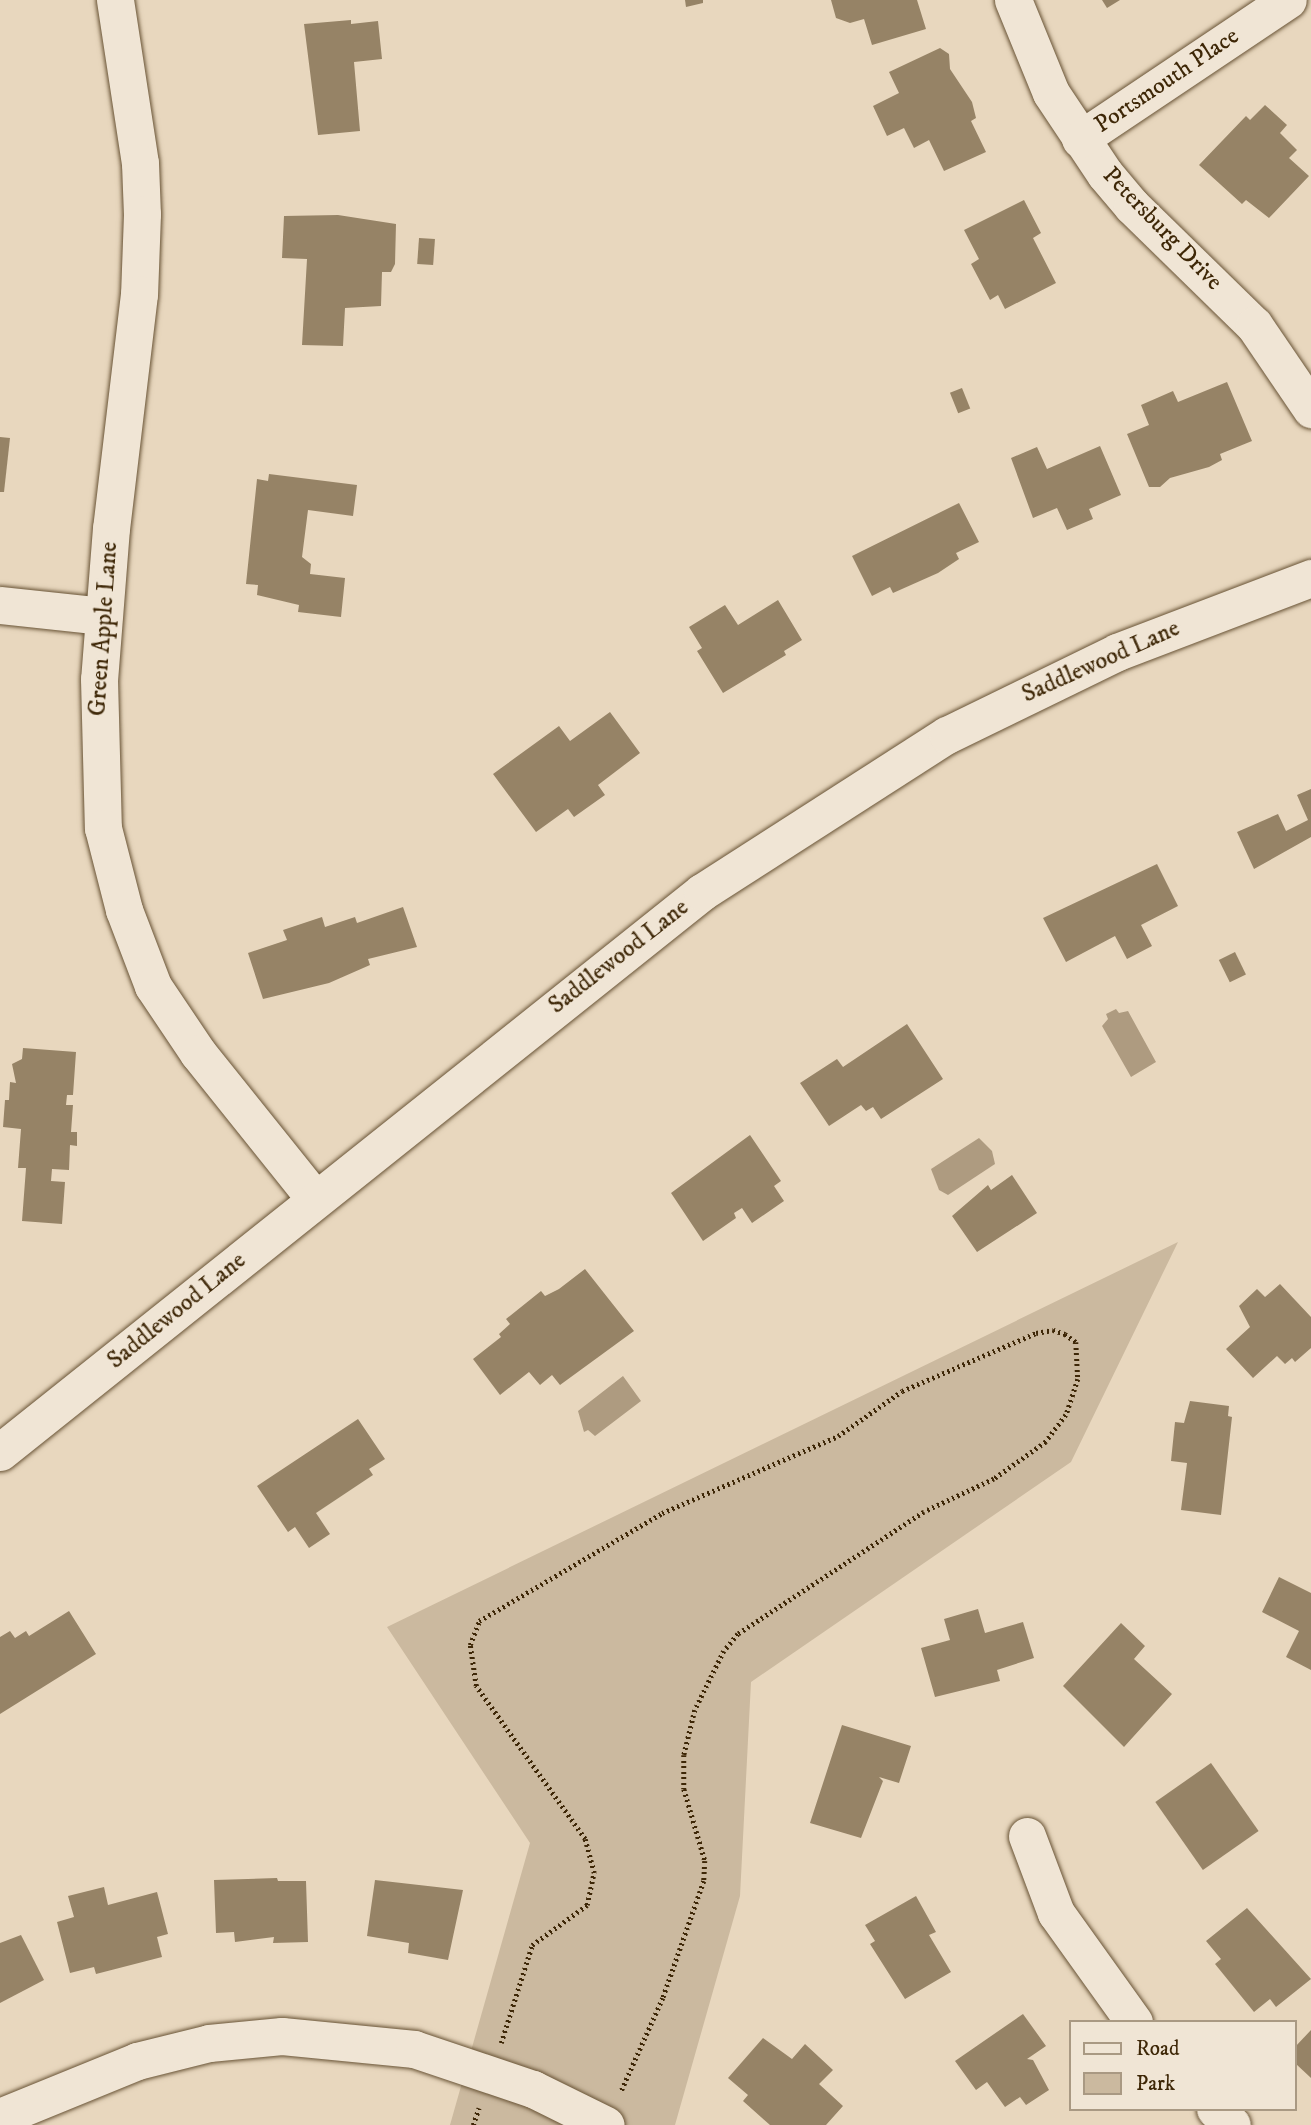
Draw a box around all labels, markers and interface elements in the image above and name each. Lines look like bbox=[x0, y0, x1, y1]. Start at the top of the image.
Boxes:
street label: Portsmouth Place bbox=[1089, 22, 1245, 140]
street label: Petersburg Drive bbox=[1096, 161, 1228, 297]
street label: Green Apple Lane bbox=[84, 541, 124, 717]
street label: Saddlewood Lane bbox=[1018, 614, 1184, 710]
street label: Saddlewood Lane bbox=[543, 893, 695, 1021]
street label: Saddlewood Lane bbox=[102, 1246, 252, 1376]
legend bbox=[1070, 2020, 1297, 2111]
text: Road bbox=[1136, 2036, 1180, 2062]
text: Park bbox=[1136, 2071, 1175, 2097]

